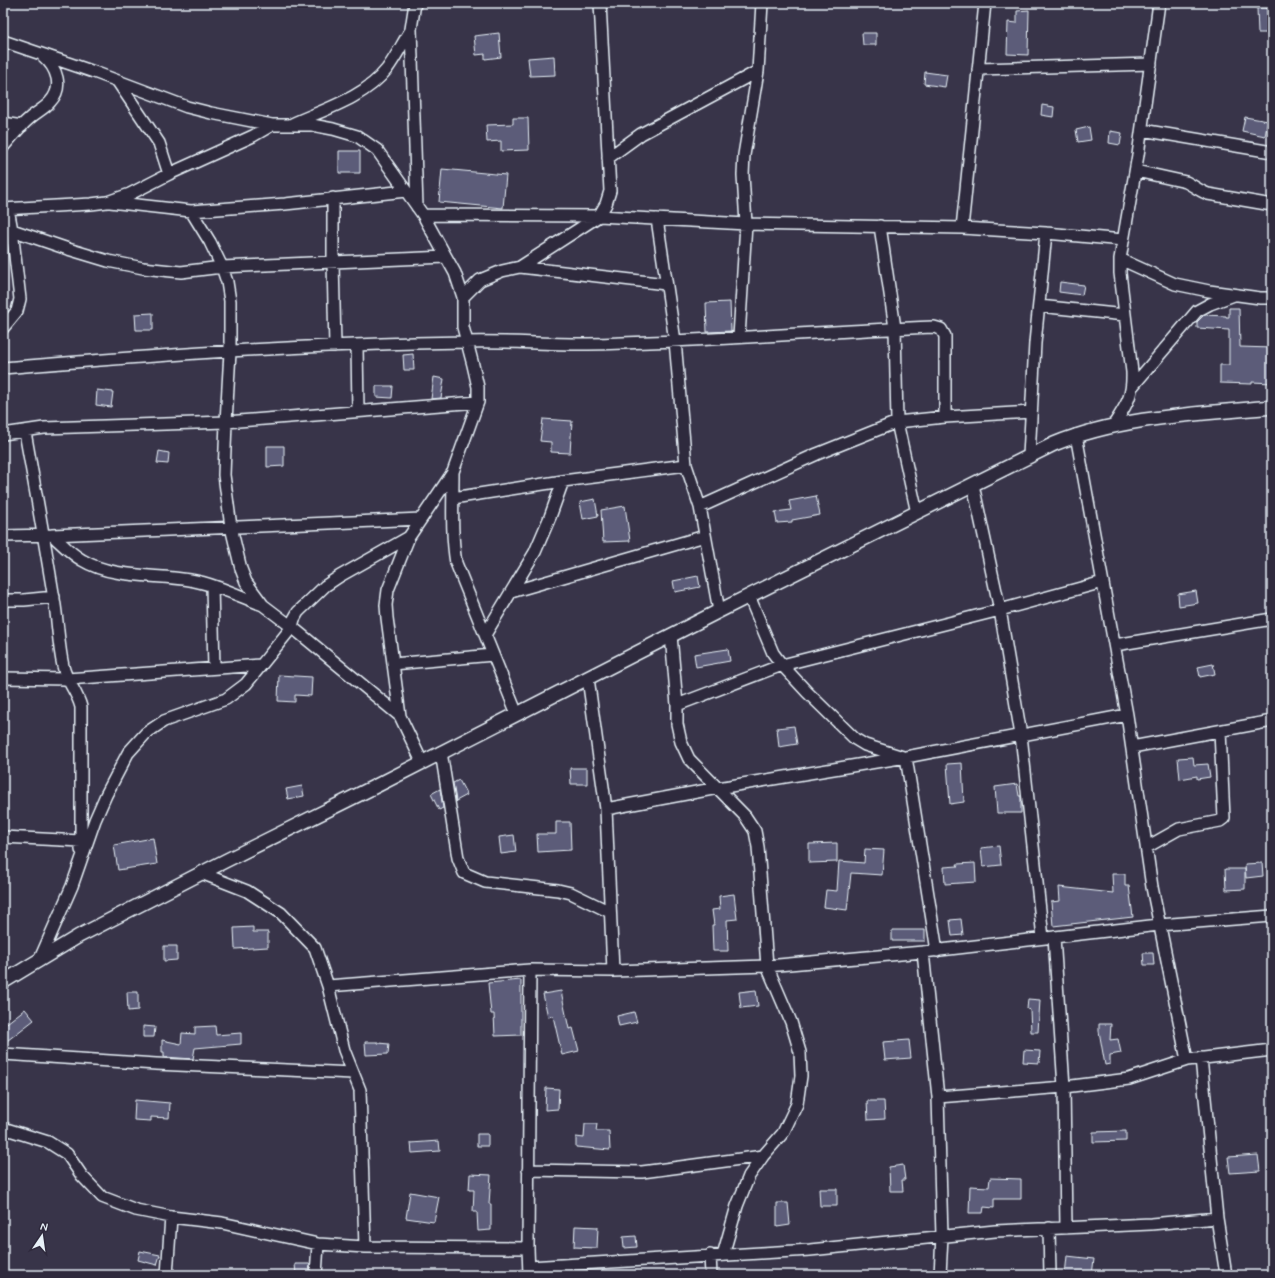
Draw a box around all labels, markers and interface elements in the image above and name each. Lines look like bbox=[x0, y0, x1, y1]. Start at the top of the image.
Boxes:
north arrow bbox=[22, 1216, 62, 1256]
text: N bbox=[39, 1220, 49, 1235]

